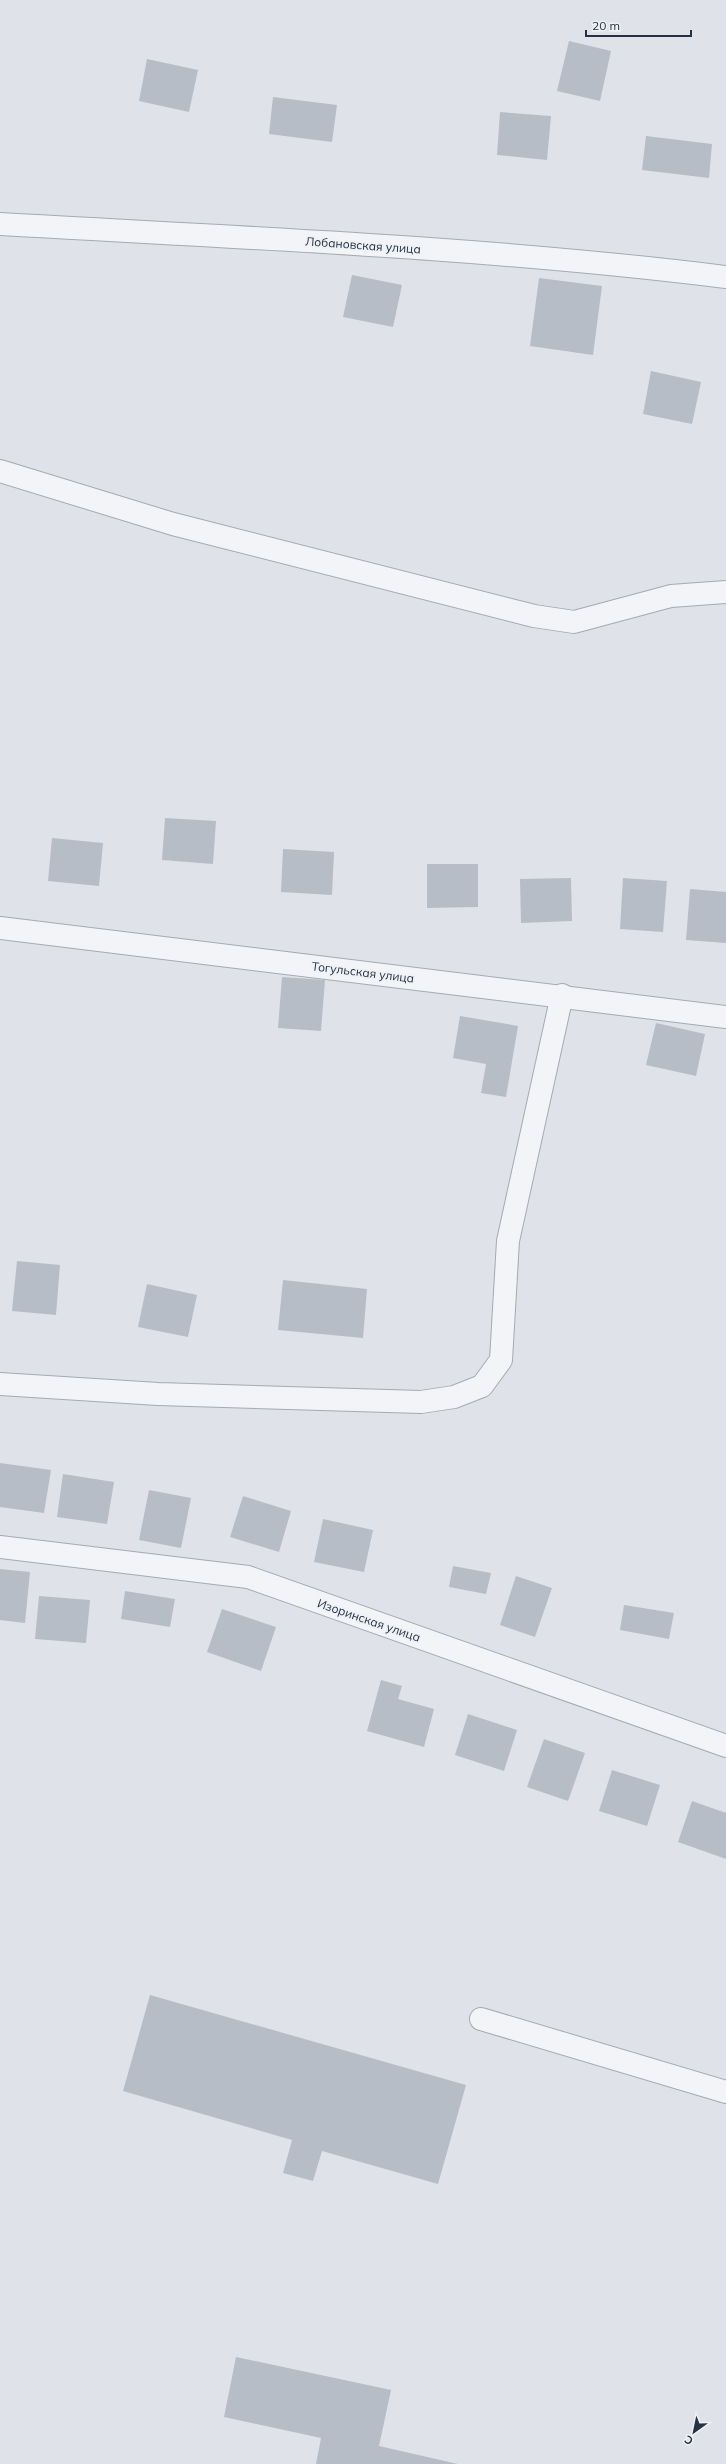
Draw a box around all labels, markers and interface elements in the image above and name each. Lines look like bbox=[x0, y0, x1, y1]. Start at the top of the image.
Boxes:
scale bar bbox=[586, 12, 691, 38]
text: 20 m bbox=[592, 18, 620, 33]
street label: Лобановская улица bbox=[305, 233, 421, 257]
street label: Тогульская улица bbox=[311, 958, 415, 986]
street label: Изоринская улица bbox=[315, 1595, 423, 1645]
north arrow bbox=[674, 2412, 714, 2452]
text: С bbox=[681, 2432, 696, 2448]

